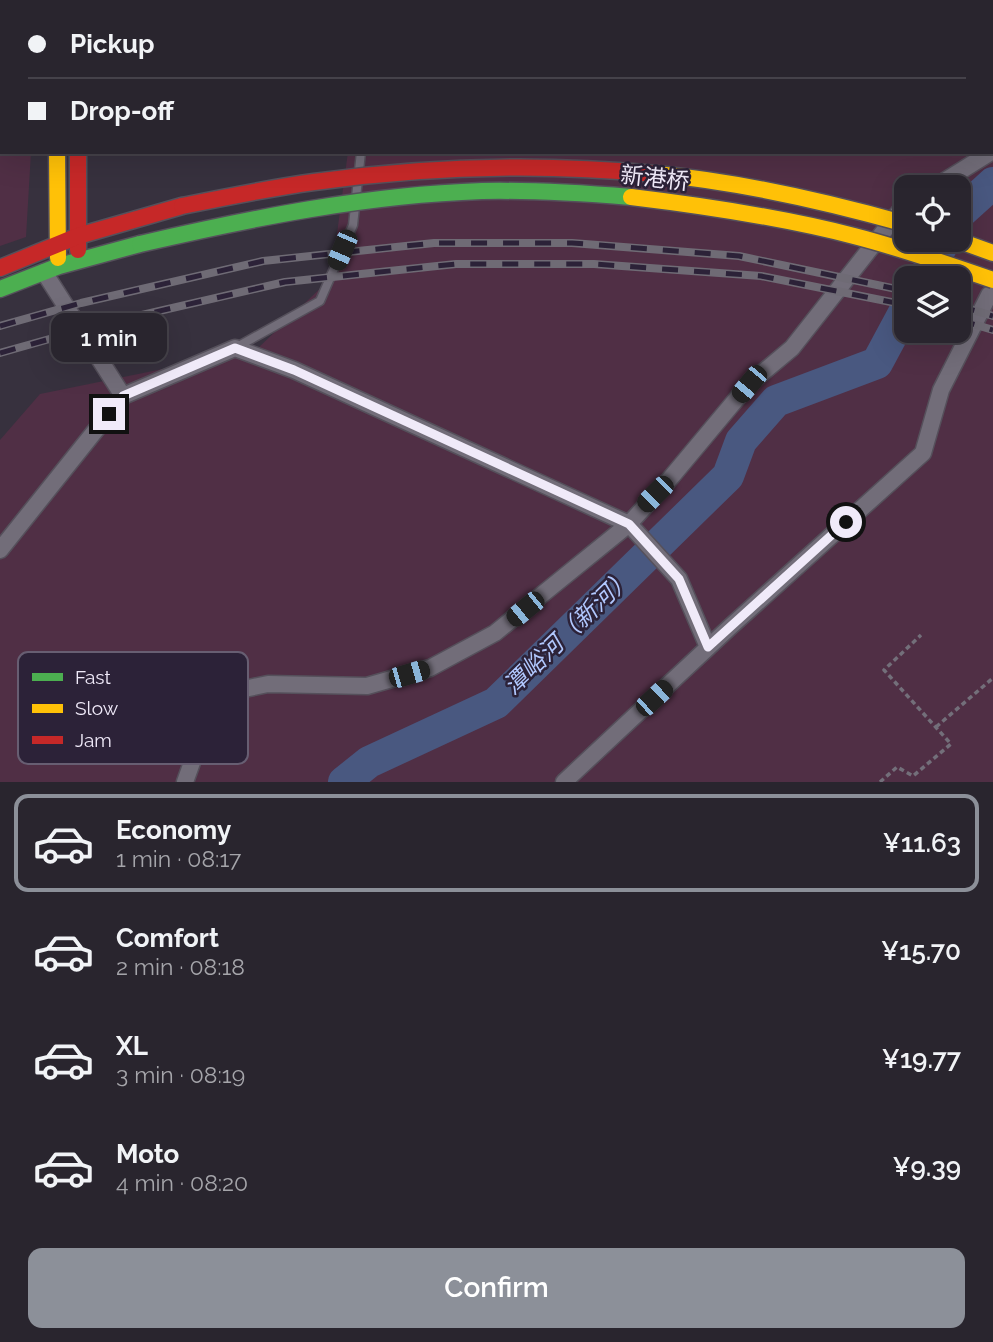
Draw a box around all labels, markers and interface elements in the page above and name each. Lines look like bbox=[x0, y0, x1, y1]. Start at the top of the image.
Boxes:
text: Pickup bbox=[70, 29, 155, 59]
text: Drop-off bbox=[70, 96, 174, 126]
street label: 新港桥 bbox=[619, 160, 691, 195]
map controls bbox=[894, 175, 971, 343]
button: locate bbox=[894, 175, 971, 252]
car bbox=[325, 227, 360, 273]
button: layers bbox=[894, 266, 971, 343]
callout: 1 min bbox=[51, 312, 167, 362]
text: 1 min bbox=[80, 324, 138, 351]
car bbox=[728, 361, 771, 407]
route end bbox=[93, 398, 125, 430]
car bbox=[633, 472, 678, 516]
route start bbox=[830, 506, 862, 538]
water label: 潭峪河（新河） bbox=[497, 563, 638, 700]
car bbox=[503, 588, 548, 630]
legend bbox=[18, 652, 248, 764]
car bbox=[386, 658, 433, 690]
text: Fast bbox=[75, 666, 111, 688]
car bbox=[632, 676, 677, 720]
text: Slow bbox=[75, 697, 119, 719]
text: Jam bbox=[75, 729, 112, 751]
icon: car bbox=[32, 812, 95, 875]
text: Economy bbox=[116, 815, 231, 845]
text: ¥11.63 bbox=[883, 828, 961, 858]
text: 1 min · 08:17 bbox=[116, 845, 241, 872]
icon: car bbox=[32, 920, 95, 983]
text: Comfort bbox=[116, 923, 219, 953]
text: ¥15.70 bbox=[881, 936, 961, 966]
text: 2 min · 08:18 bbox=[116, 953, 245, 980]
icon: car bbox=[32, 1028, 95, 1091]
text: XL bbox=[116, 1031, 148, 1061]
text: ¥19.77 bbox=[882, 1044, 961, 1074]
text: 3 min · 08:19 bbox=[116, 1061, 245, 1088]
icon: car bbox=[32, 1136, 95, 1199]
text: Moto bbox=[116, 1139, 179, 1169]
text: ¥9.39 bbox=[892, 1152, 961, 1182]
text: 4 min · 08:20 bbox=[116, 1169, 248, 1196]
button: Confirm bbox=[28, 1248, 965, 1328]

